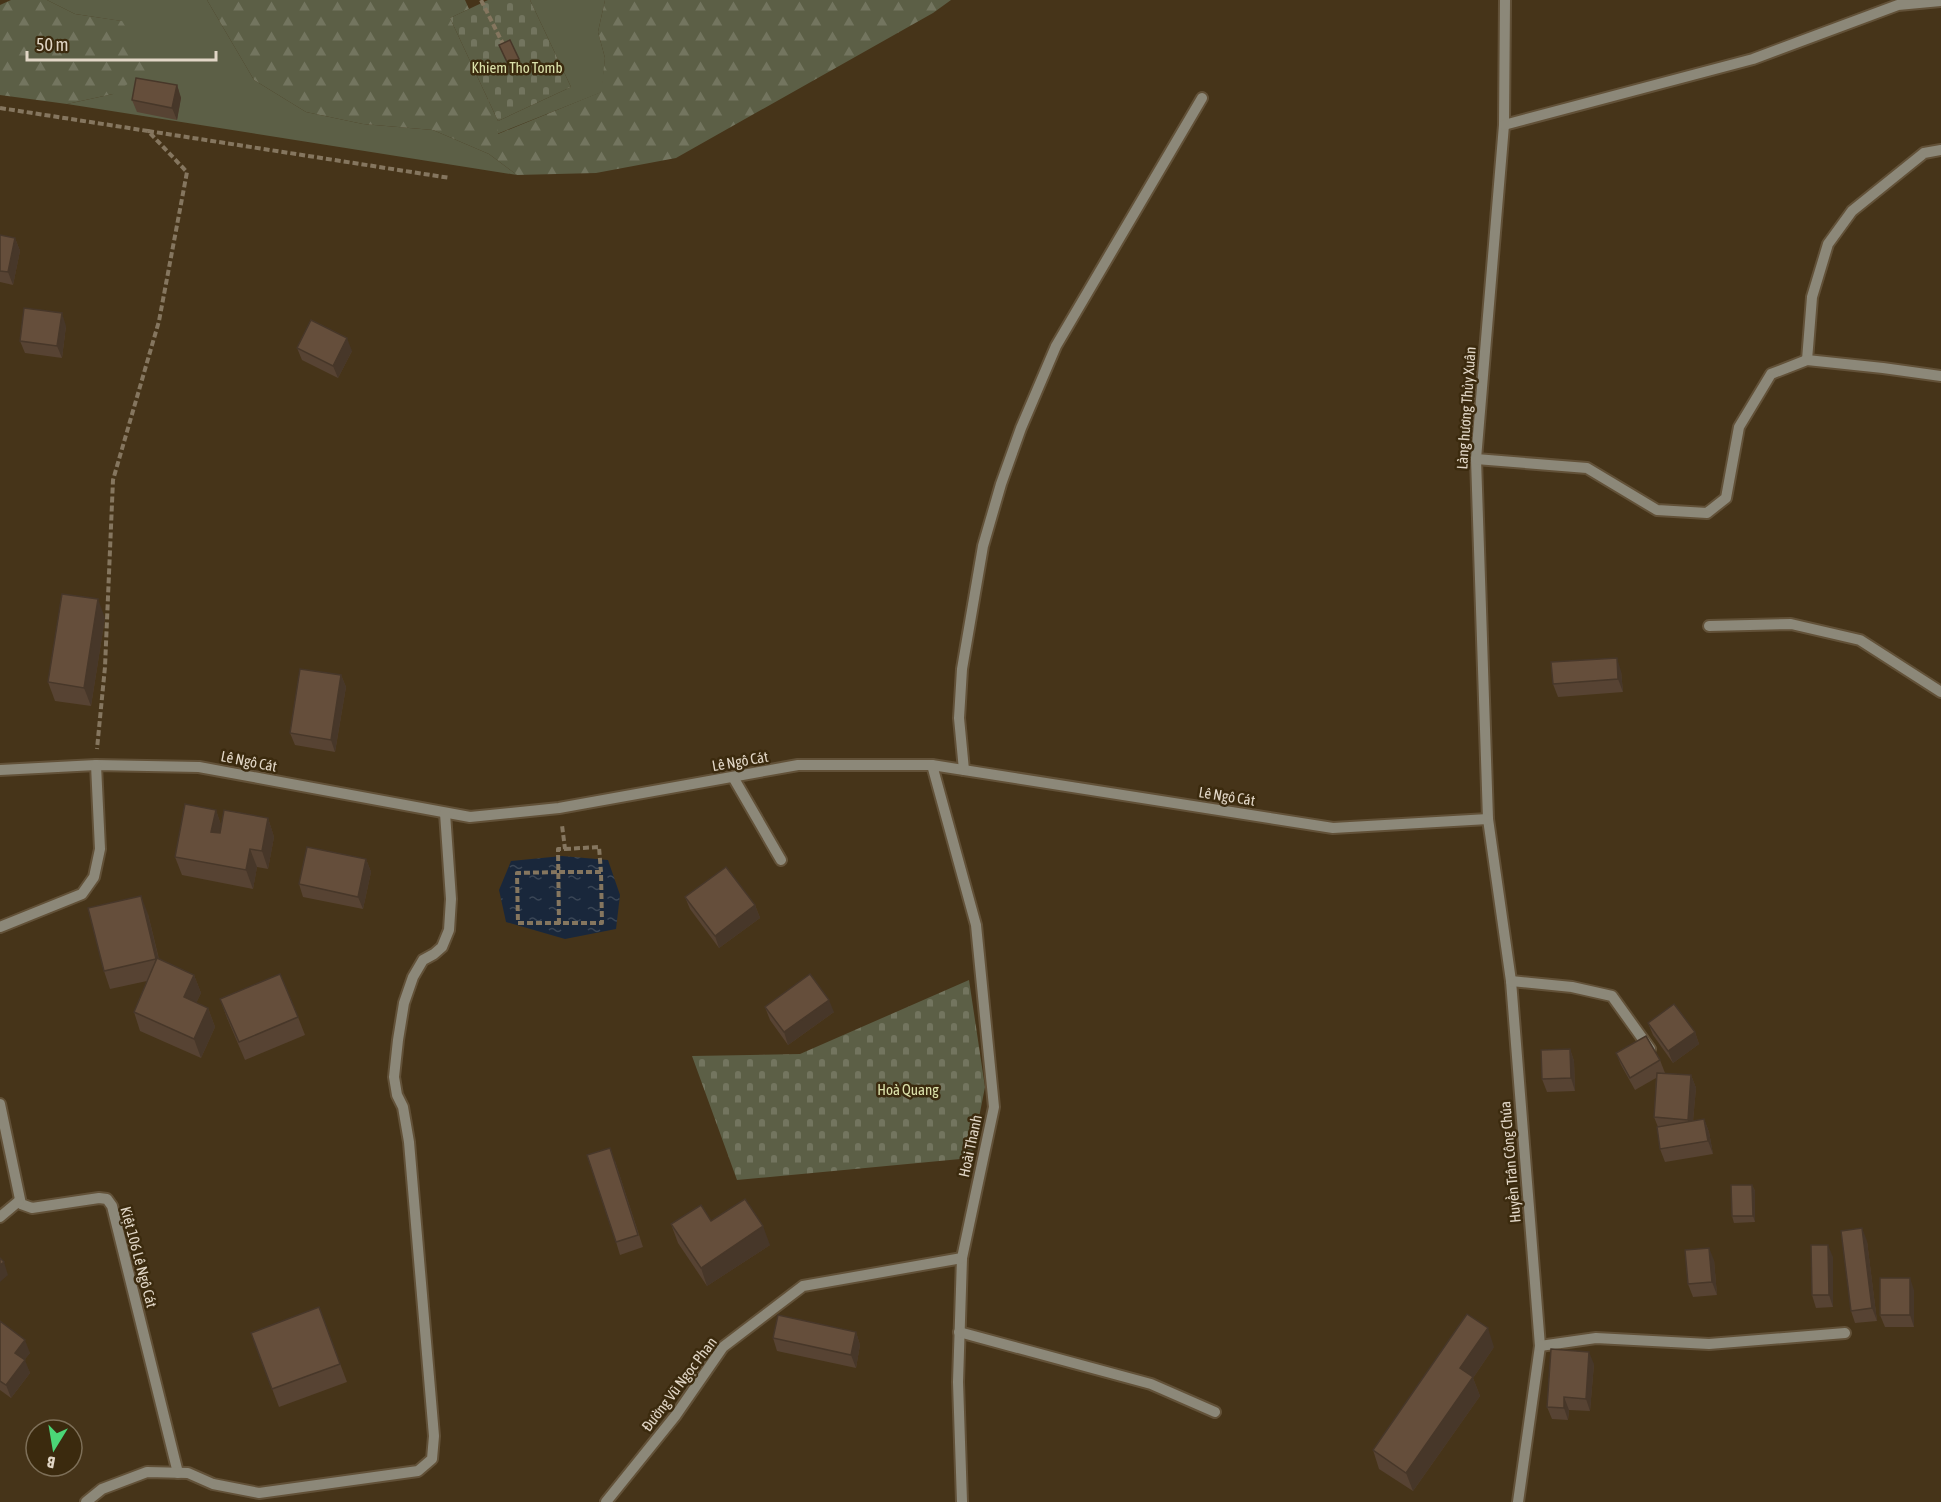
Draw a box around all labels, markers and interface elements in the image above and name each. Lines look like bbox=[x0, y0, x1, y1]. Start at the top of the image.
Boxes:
scale bar bbox=[27, 24, 216, 62]
text: 50 m bbox=[36, 34, 68, 55]
park label: Khiem Tho Tomb bbox=[471, 59, 563, 76]
street label: Làng hương Thủy Xuân bbox=[1453, 346, 1479, 470]
street label: Lê Ngô Cát bbox=[219, 747, 279, 775]
street label: Lê Ngô Cát bbox=[711, 748, 769, 774]
street label: Lê Ngô Cát bbox=[1198, 783, 1256, 809]
park label: Hoà Quang bbox=[877, 1081, 939, 1098]
street label: Huyền Trân Công Chúa bbox=[1496, 1100, 1524, 1224]
street label: Hoài Thanh bbox=[955, 1113, 985, 1179]
street label: Kiệt 106 Lê Ngô Cát bbox=[117, 1205, 161, 1309]
street label: Đường Vũ Ngọc Phan bbox=[638, 1334, 720, 1434]
north arrow bbox=[24, 1418, 84, 1478]
text: B bbox=[45, 1453, 57, 1472]

